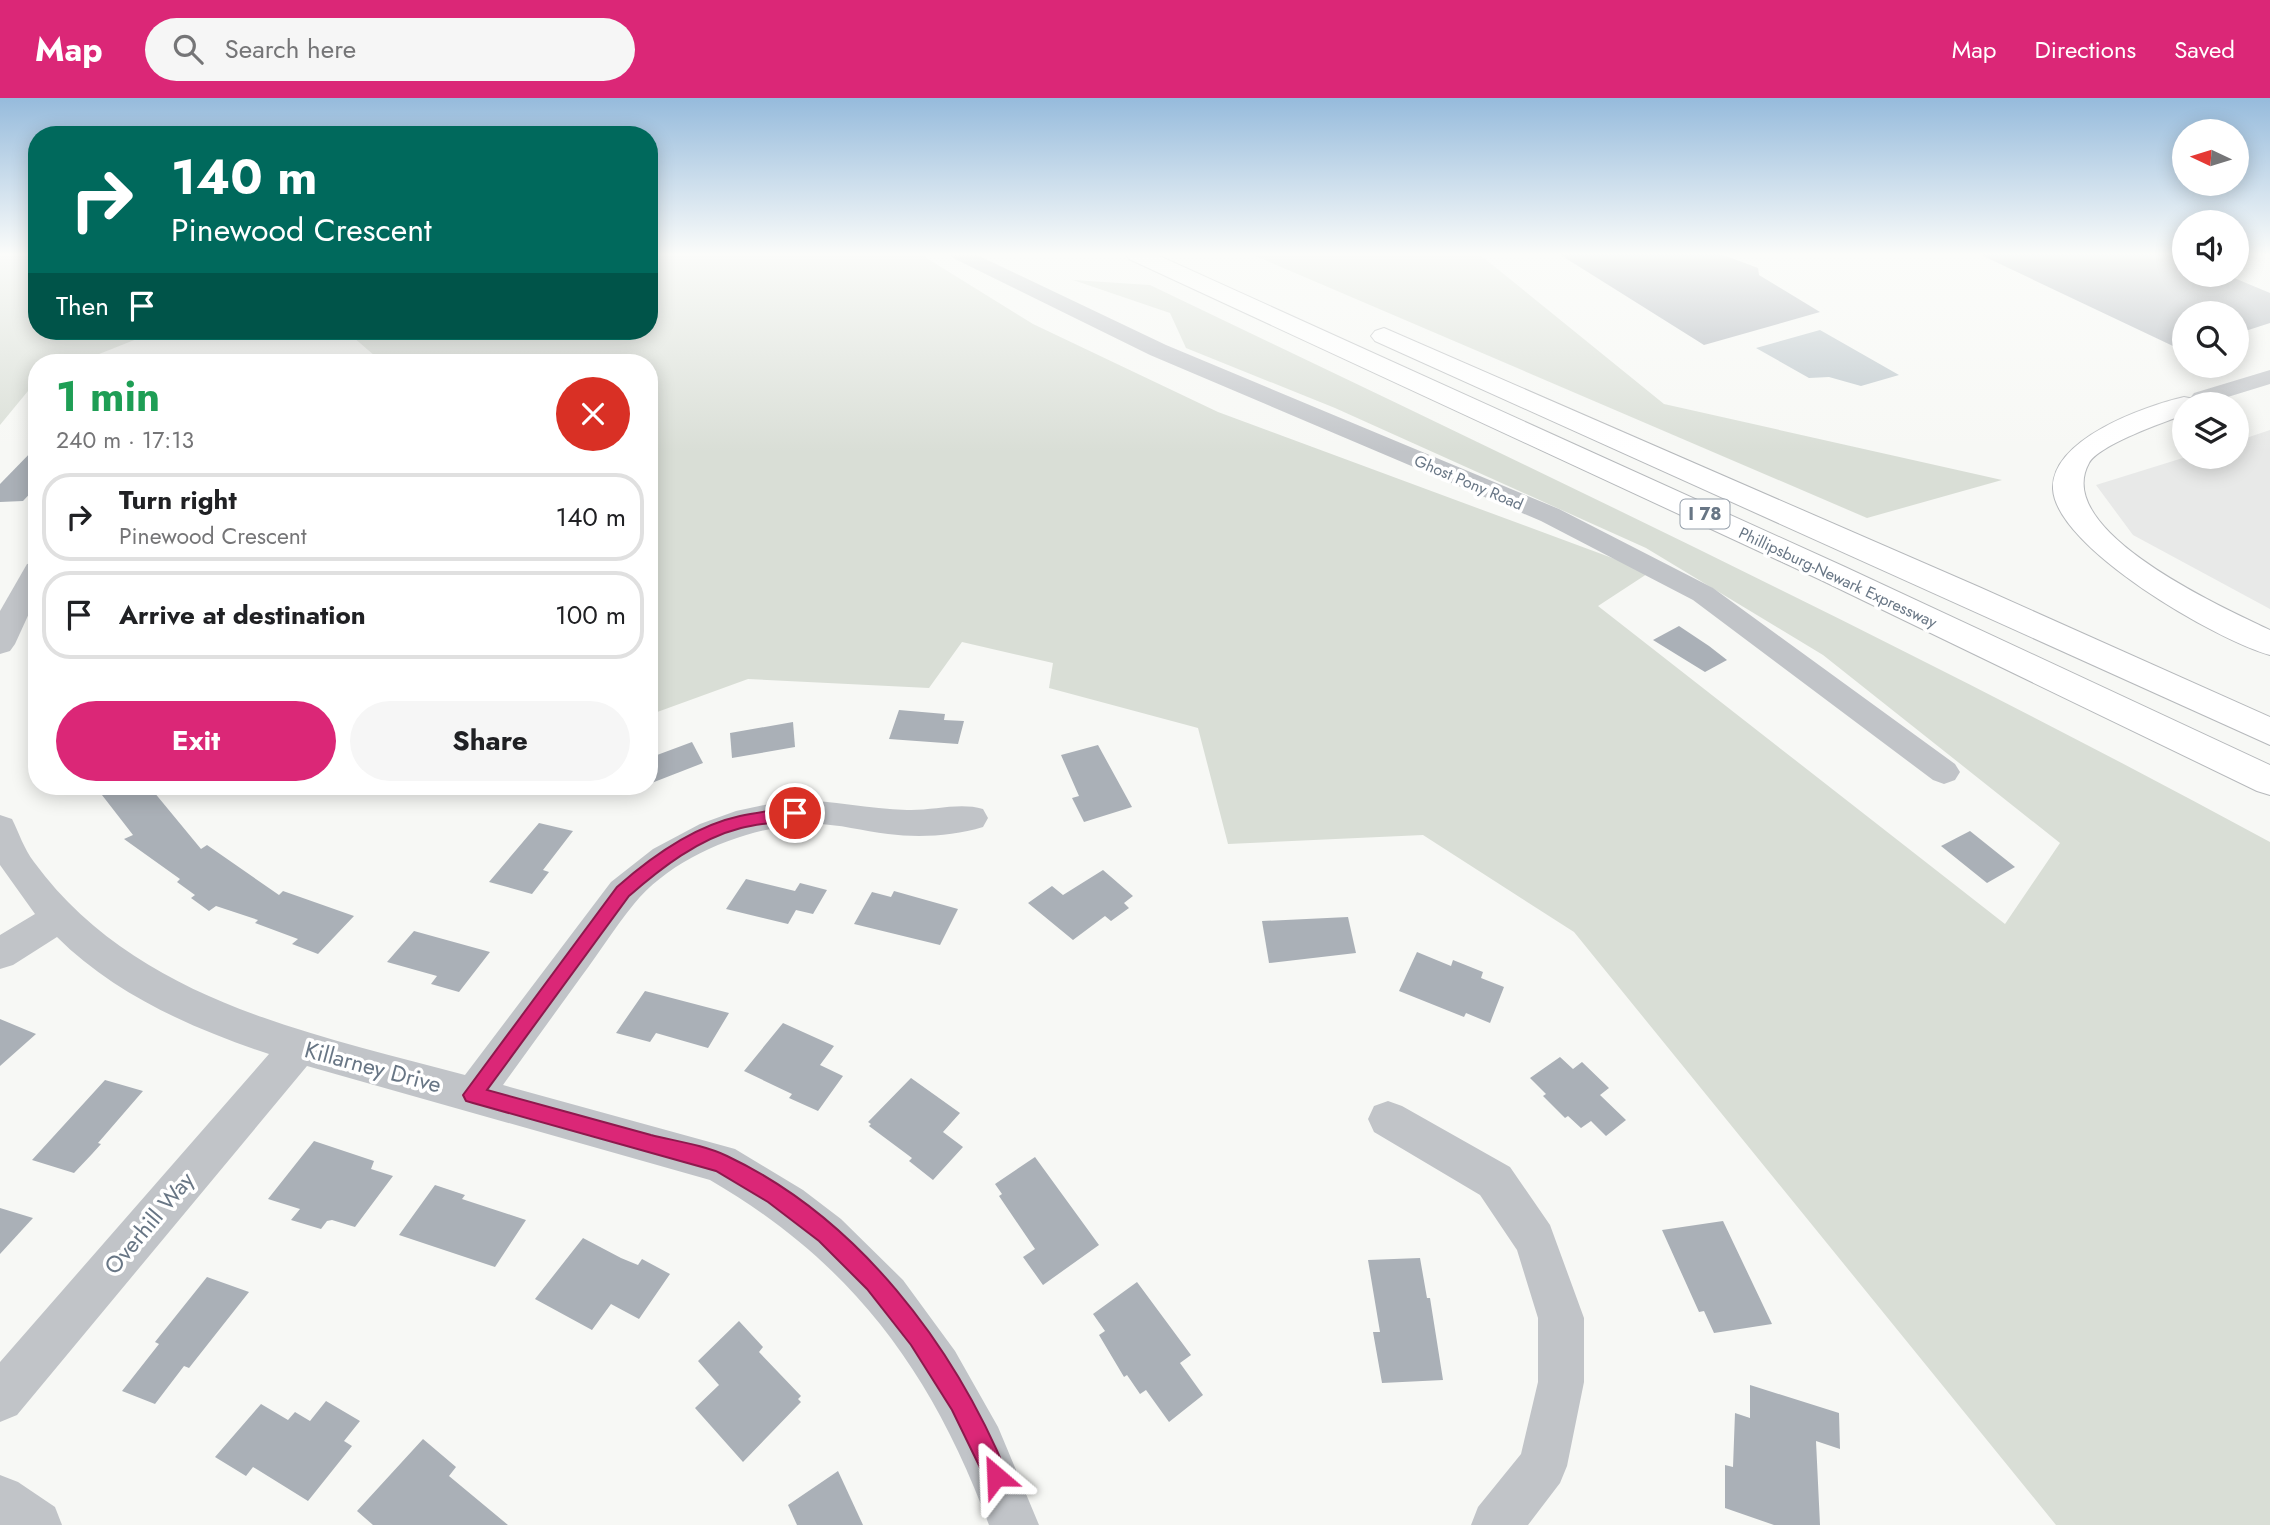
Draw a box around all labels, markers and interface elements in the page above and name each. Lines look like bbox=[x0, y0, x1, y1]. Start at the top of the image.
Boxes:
search box bbox=[145, 18, 635, 81]
text: Map bbox=[35, 26, 103, 73]
icon: search bbox=[169, 30, 207, 68]
text: Search here bbox=[225, 30, 356, 68]
text: Map bbox=[1952, 32, 1997, 67]
text: Directions bbox=[2035, 32, 2136, 67]
text: Saved bbox=[2174, 32, 2235, 67]
north arrow bbox=[2172, 119, 2249, 196]
map controls bbox=[2172, 119, 2249, 469]
text: 140 m bbox=[171, 142, 317, 212]
icon: right bbox=[56, 154, 147, 245]
text: Pinewood Crescent bbox=[171, 207, 432, 253]
button: sound bbox=[2172, 210, 2249, 287]
text: Then bbox=[56, 287, 109, 325]
icon: arrive bbox=[123, 287, 161, 325]
button: search bbox=[2172, 301, 2249, 378]
text: 1 min bbox=[56, 366, 160, 427]
button: close bbox=[556, 377, 630, 451]
button: layers bbox=[2172, 392, 2249, 469]
text: 240 m · 17:13 bbox=[56, 423, 194, 457]
street label: Ghost Pony Road bbox=[1411, 449, 1527, 516]
text: Turn right bbox=[119, 481, 237, 519]
icon: right bbox=[60, 498, 98, 536]
text: 140 m bbox=[555, 498, 626, 536]
road number: I 78 bbox=[1680, 500, 1730, 528]
text: Pinewood Crescent bbox=[119, 519, 306, 553]
street label: Phillipsburg-Newark Expressway bbox=[1735, 521, 1942, 634]
icon: arrive bbox=[60, 596, 98, 634]
text: Arrive at destination bbox=[119, 596, 366, 634]
text: 100 m bbox=[555, 596, 626, 634]
button: Exit bbox=[56, 701, 336, 781]
button: Share bbox=[350, 701, 630, 781]
pin bbox=[765, 783, 825, 843]
icon: arrive bbox=[776, 794, 814, 832]
street label: Killarney Drive bbox=[301, 1032, 445, 1102]
street label: Overhill Way bbox=[96, 1163, 203, 1282]
position arrow bbox=[959, 1439, 1033, 1513]

